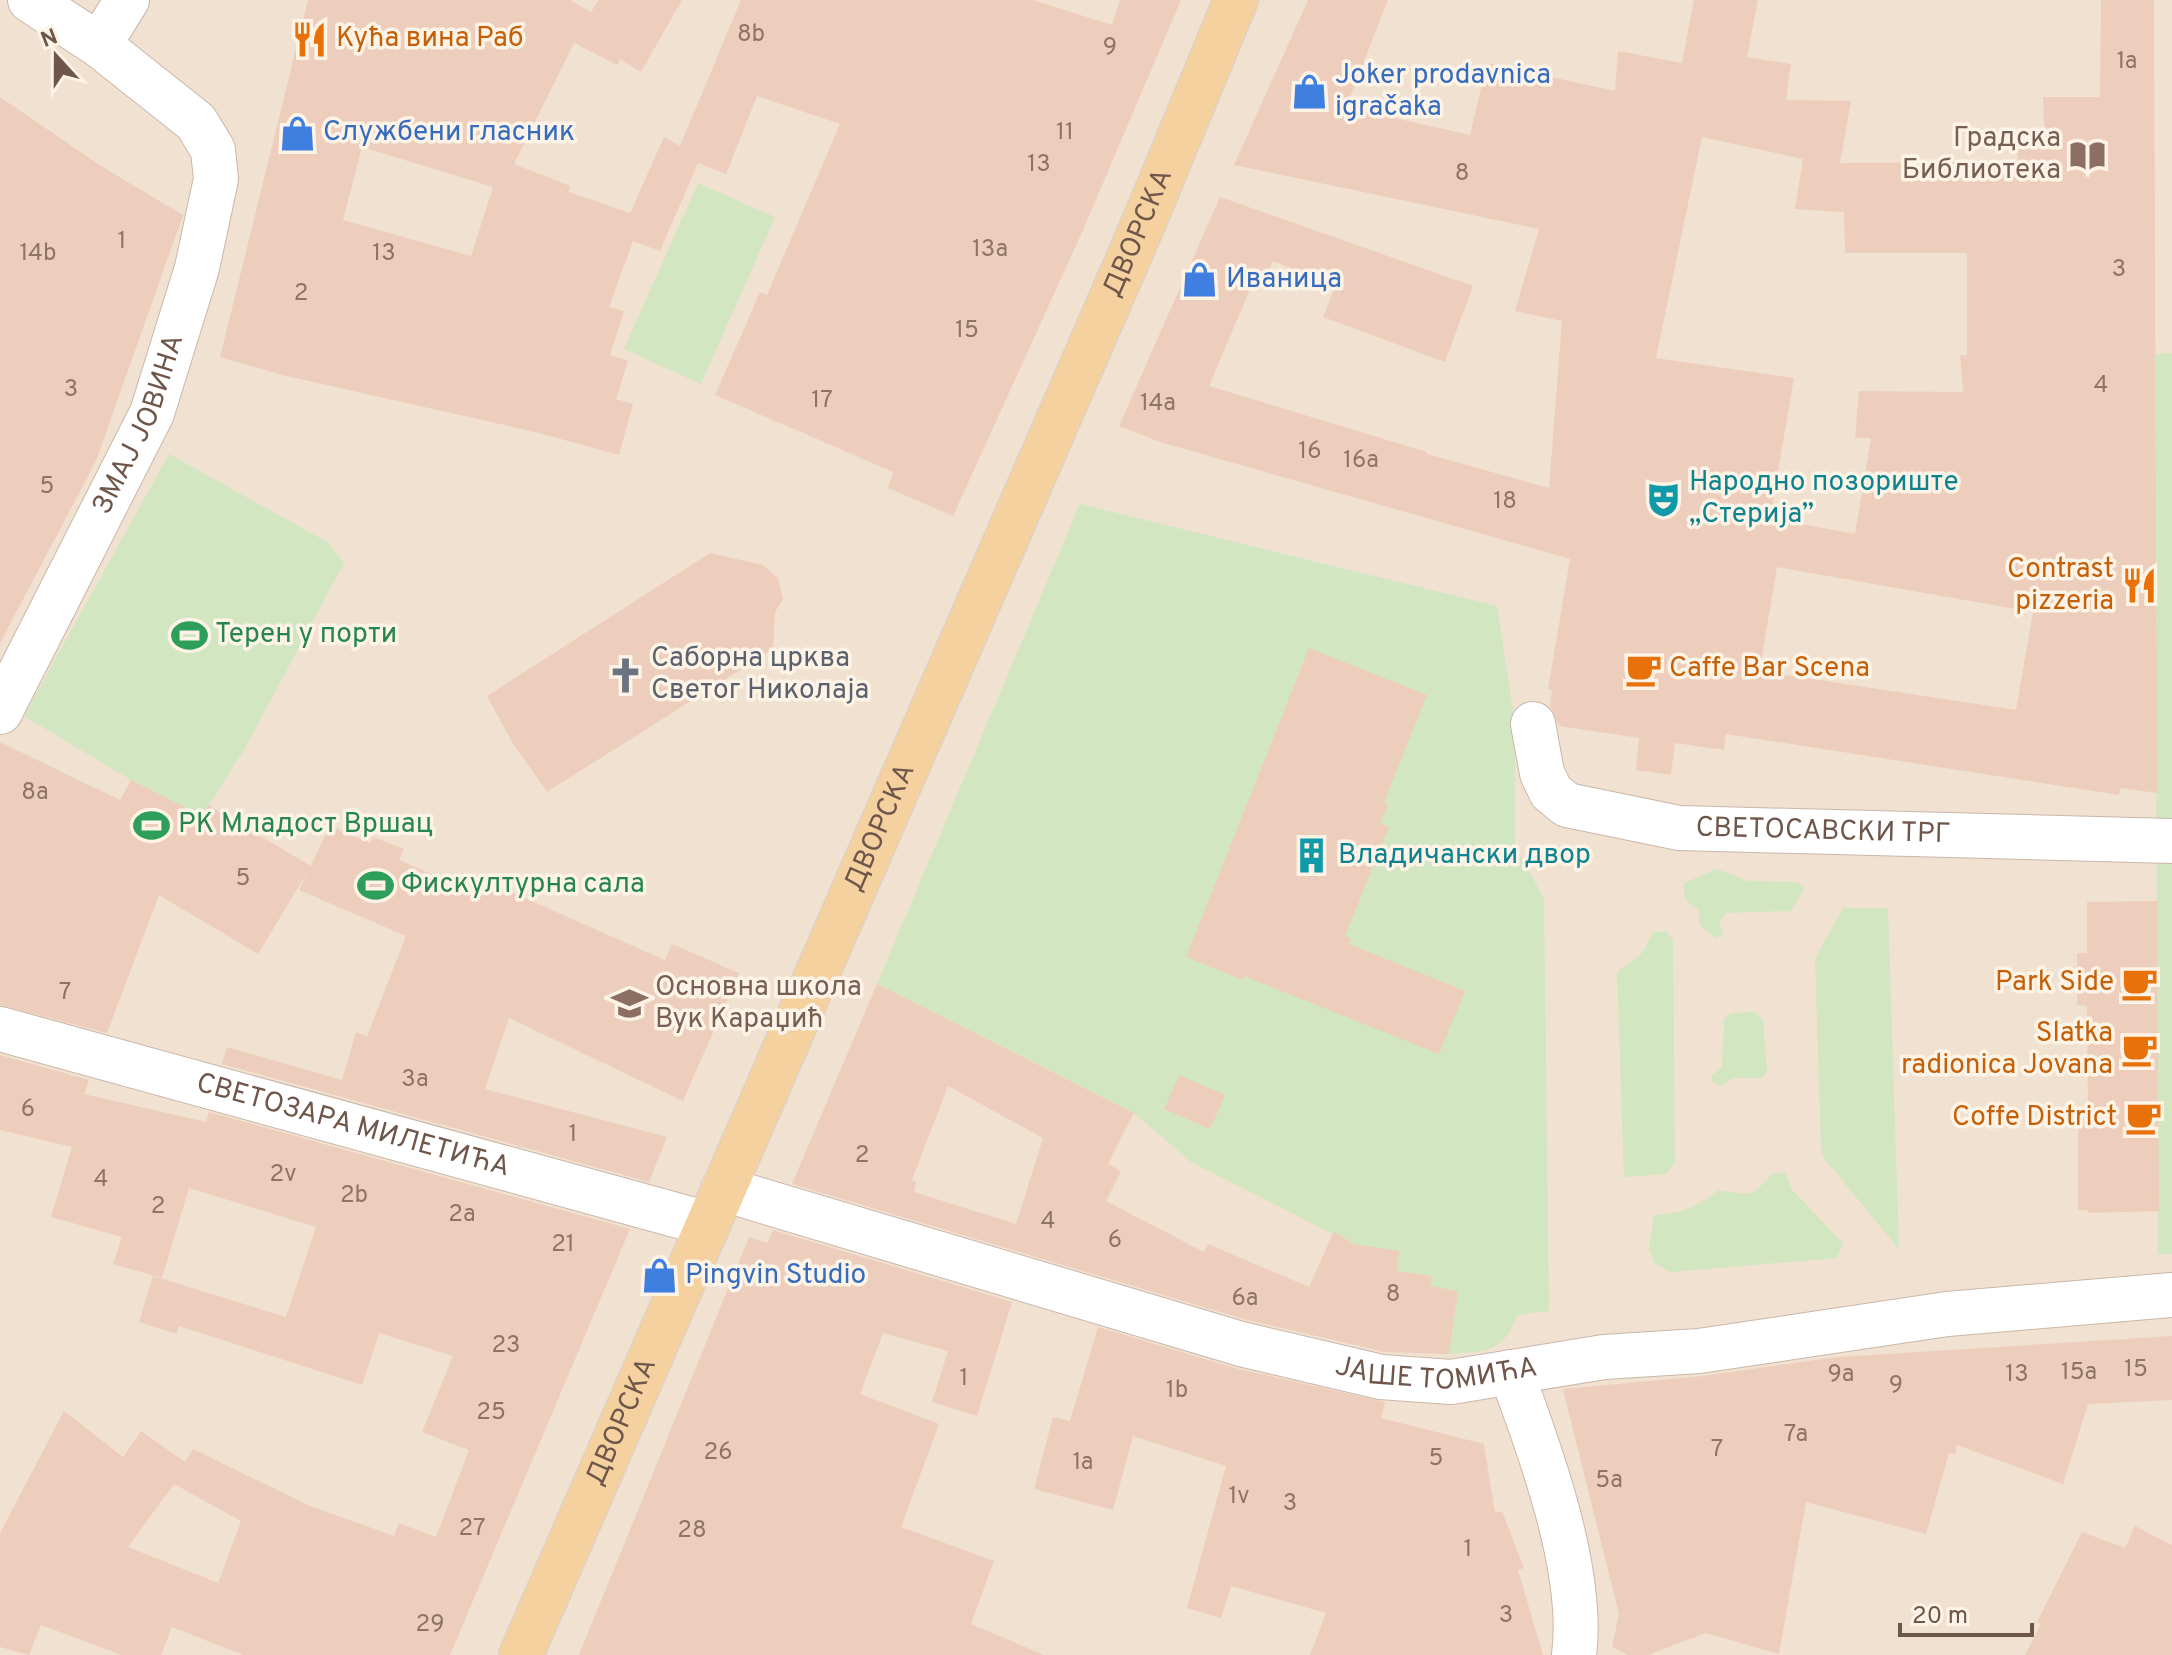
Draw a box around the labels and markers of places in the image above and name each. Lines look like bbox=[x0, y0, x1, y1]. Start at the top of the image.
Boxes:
restaurant icon: Кућа вина Раб bbox=[291, 20, 329, 58]
place label: Кућа вина Раб bbox=[336, 21, 524, 57]
place label: Joker prodavnica igračaka bbox=[1335, 58, 1551, 126]
shop icon: Joker prodavnica igračaka bbox=[1290, 73, 1328, 111]
shop icon: Службени гласник bbox=[278, 114, 316, 152]
place label: Службени гласник bbox=[323, 115, 575, 151]
place label: Градска Библиотека bbox=[1902, 121, 2061, 189]
library icon: Градска Библиотека bbox=[2068, 136, 2106, 174]
shop icon: Иваница bbox=[1181, 261, 1219, 299]
place label: Иваница bbox=[1226, 262, 1342, 298]
place label: Народно позориште „Стерија” bbox=[1689, 465, 1958, 533]
theatre icon: Народно позориште „Стерија” bbox=[1644, 480, 1682, 518]
place label: Contrast pizzeria bbox=[2007, 552, 2114, 620]
restaurant icon: Contrast pizzeria bbox=[2121, 567, 2159, 605]
sports icon: Терен у порти bbox=[170, 616, 208, 654]
place label: Терен у порти bbox=[215, 617, 397, 653]
place label: Саборна црква Светог Николаја bbox=[651, 641, 869, 709]
cafe icon: Caffe Bar Scena bbox=[1624, 650, 1662, 688]
place label: Caffe Bar Scena bbox=[1669, 651, 1870, 687]
church icon: Саборна црква Светог Николаја bbox=[606, 656, 644, 694]
sports icon: РК Младост Вршац bbox=[133, 806, 171, 844]
place label: РК Младост Вршац bbox=[178, 807, 433, 843]
building icon: Владичански двор bbox=[1293, 837, 1331, 875]
place label: Владичански двор bbox=[1338, 838, 1591, 874]
sports icon: Фискултурна сала bbox=[356, 866, 394, 904]
place label: Фискултурна сала bbox=[401, 867, 645, 903]
cafe icon: Park Side bbox=[2121, 964, 2159, 1002]
place label: Park Side bbox=[1995, 965, 2114, 1001]
place label: Основна школа Вук Караџић bbox=[655, 970, 862, 1038]
school or university icon: Основна школа Вук Караџић bbox=[610, 985, 648, 1023]
place label: Slatka radionica Jovana bbox=[1901, 1016, 2113, 1084]
cafe icon: Slatka radionica Jovana bbox=[2120, 1031, 2158, 1069]
cafe icon: Coffe District bbox=[2124, 1099, 2162, 1137]
place label: Coffe District bbox=[1952, 1100, 2117, 1136]
shop icon: Pingvin Studio bbox=[640, 1257, 678, 1295]
place label: Pingvin Studio bbox=[685, 1258, 866, 1294]

